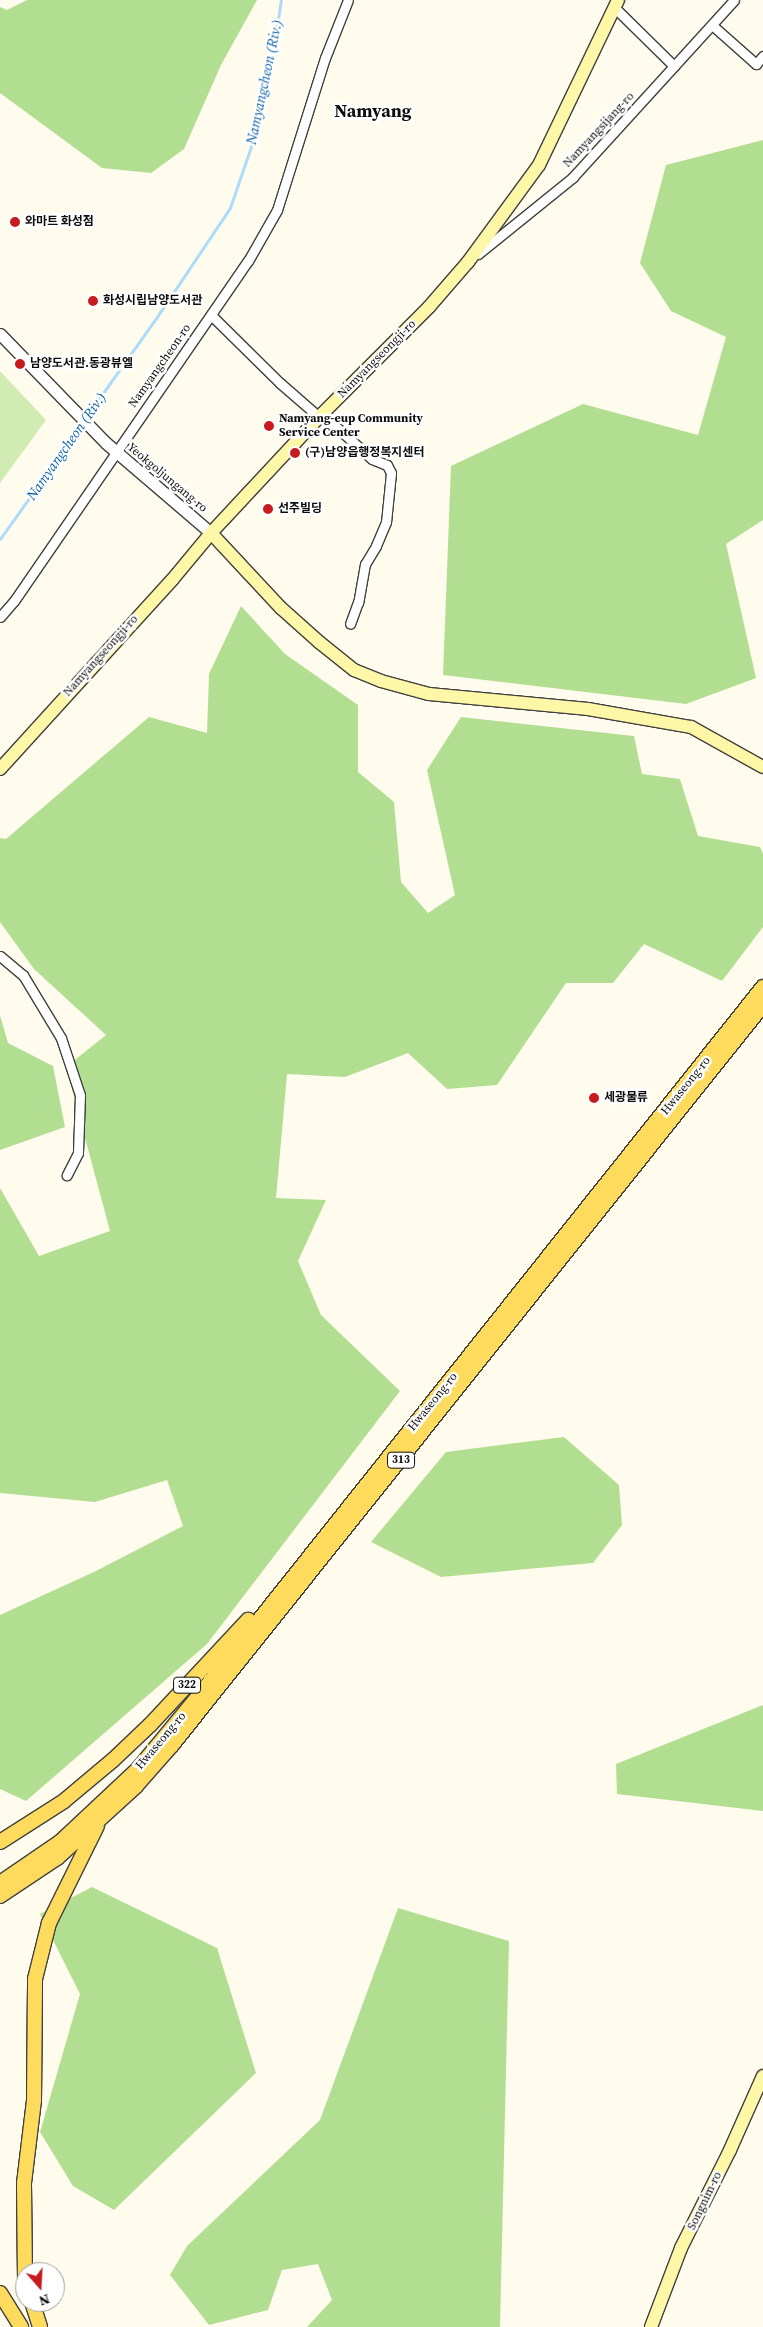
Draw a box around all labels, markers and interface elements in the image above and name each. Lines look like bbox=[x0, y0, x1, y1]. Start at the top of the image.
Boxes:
water label: Namyangcheon (Riv.) bbox=[243, 18, 285, 146]
street label: Namyangsijang-ro bbox=[560, 89, 638, 171]
district label: Namyang bbox=[334, 100, 412, 122]
place label: 와마트 화성점 bbox=[25, 215, 94, 229]
marker: 와마트 화성점 bbox=[9, 216, 21, 228]
place label: 화성시립남양도서관 bbox=[103, 294, 202, 308]
marker: 화성시립남양도서관 bbox=[87, 295, 99, 307]
street label: Namyangseongji-ro bbox=[335, 317, 419, 401]
street label: Namyangcheon-ro bbox=[126, 321, 194, 411]
place label: 남양도서관.동광뷰엘 bbox=[30, 357, 133, 371]
marker: 남양도서관.동광뷰엘 bbox=[14, 358, 26, 370]
water label: Namyangcheon (Riv.) bbox=[23, 389, 109, 503]
place label: Namyang-eup Community Service Center bbox=[279, 412, 423, 440]
marker: Namyang-eup Community Service Center bbox=[263, 420, 275, 432]
street label: Yeokgoljungang-ro bbox=[124, 440, 210, 516]
place label: (구)남양읍행정복지센터 bbox=[305, 446, 424, 460]
marker: (구)남양읍행정복지센터 bbox=[289, 447, 301, 459]
place label: 선주빌딩 bbox=[278, 502, 322, 516]
marker: 선주빌딩 bbox=[262, 503, 274, 515]
street label: Namyangseongji-ro bbox=[61, 612, 141, 700]
street label: Hwaseong-ro bbox=[658, 1054, 714, 1118]
place label: 세광물류 bbox=[604, 1091, 648, 1105]
marker: 세광물류 bbox=[588, 1092, 600, 1104]
street label: Hwaseong-ro bbox=[405, 1370, 461, 1434]
road number: 313 bbox=[386, 1452, 416, 1468]
road number: 322 bbox=[172, 1676, 202, 1694]
street label: Hwaseong-ro bbox=[133, 1709, 189, 1773]
street label: Songnim-ro bbox=[685, 2169, 725, 2233]
north arrow bbox=[15, 2262, 65, 2312]
text: N bbox=[36, 2289, 53, 2311]

